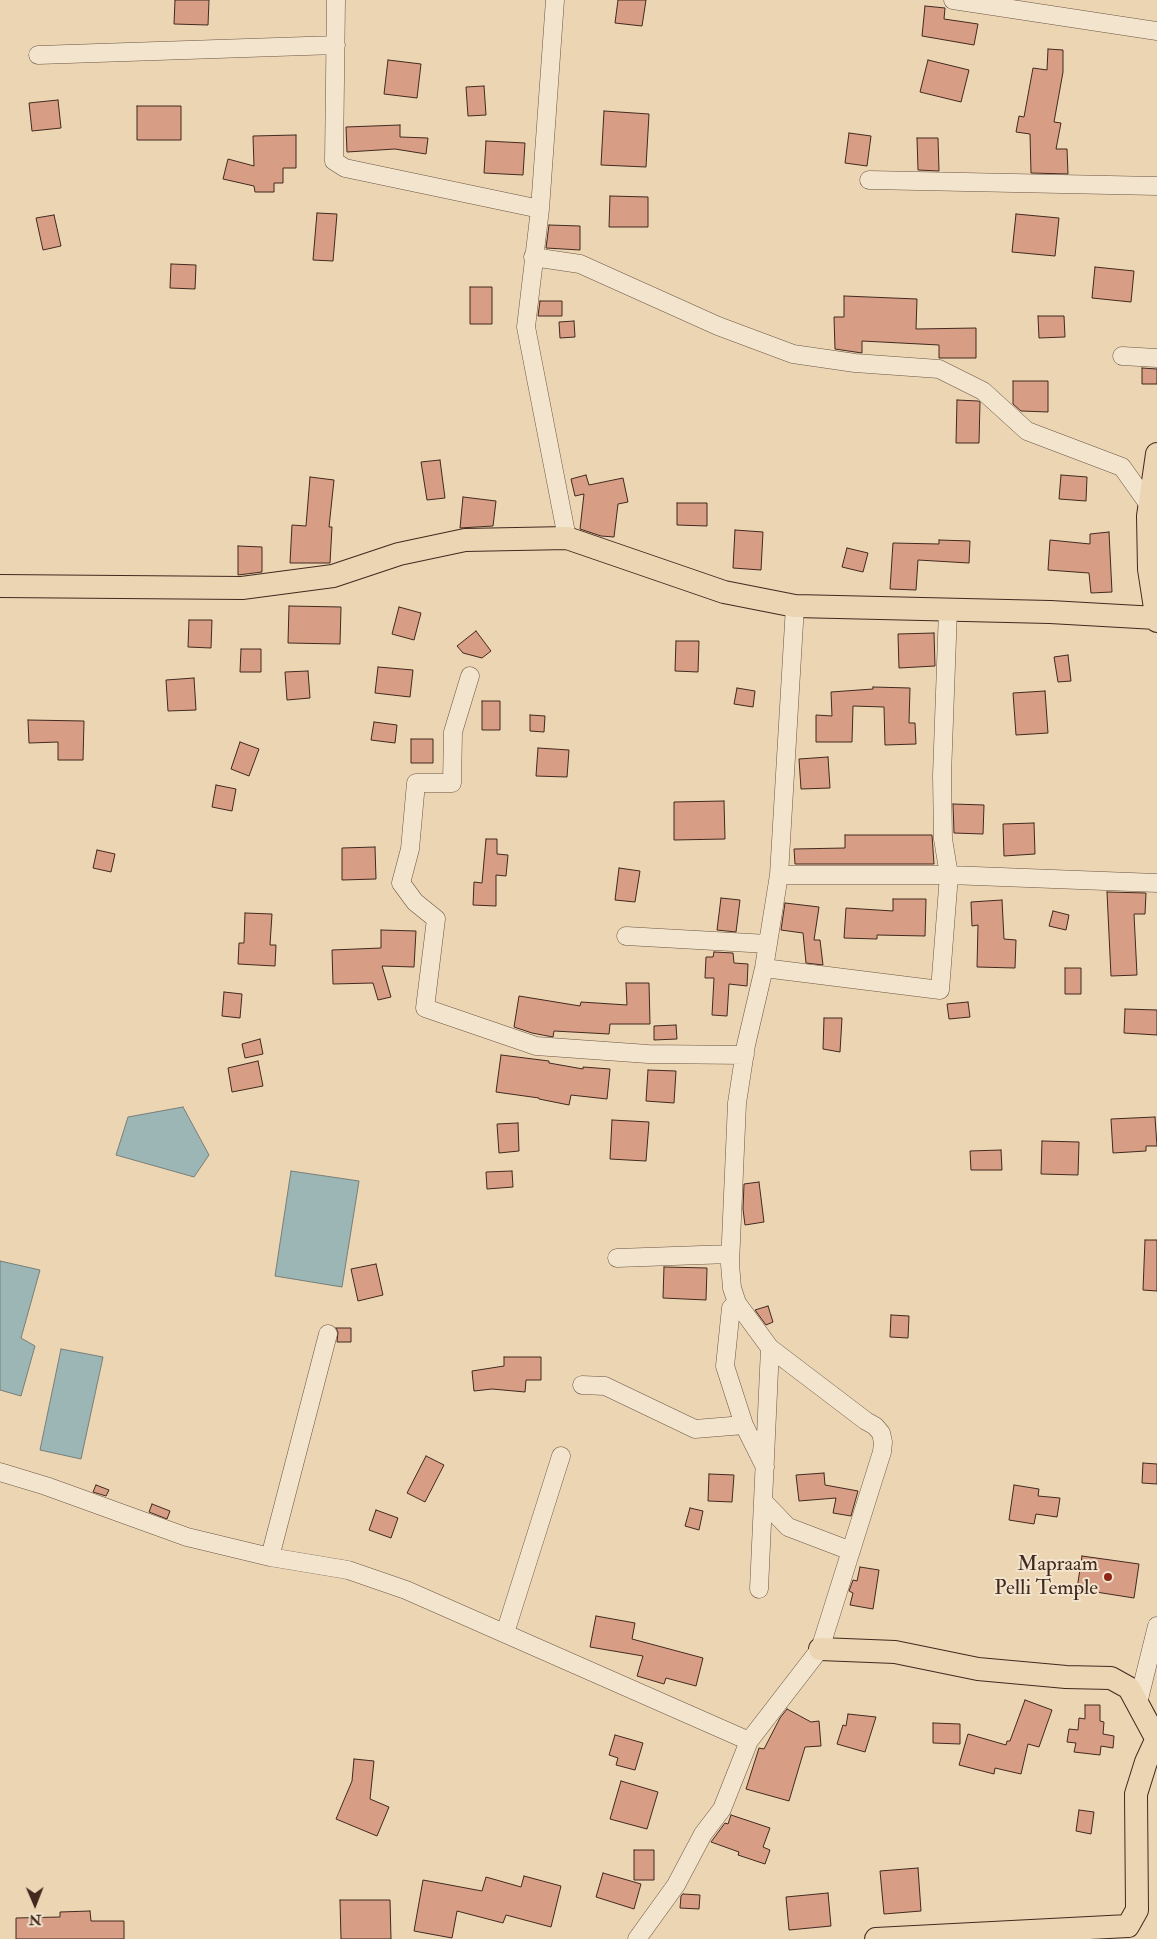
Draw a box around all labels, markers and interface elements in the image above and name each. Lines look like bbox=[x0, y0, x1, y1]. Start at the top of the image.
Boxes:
place label: Mapraam Pelli Temple bbox=[994, 1552, 1098, 1602]
marker: Mapraam Pelli Temple bbox=[1102, 1571, 1114, 1583]
north arrow bbox=[10, 1879, 60, 1929]
text: N bbox=[29, 1911, 42, 1928]

